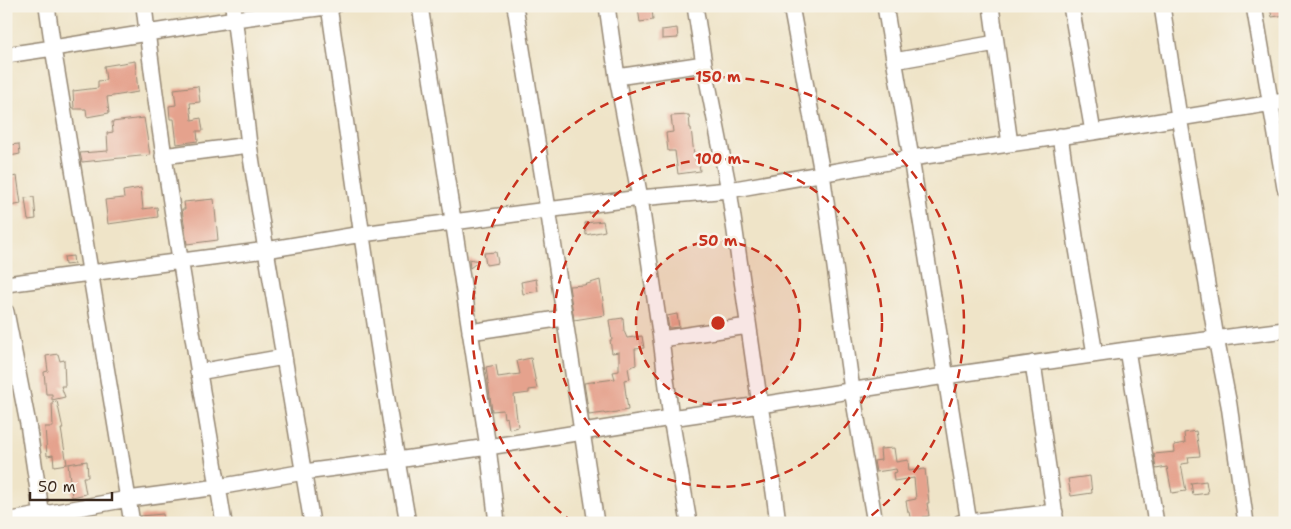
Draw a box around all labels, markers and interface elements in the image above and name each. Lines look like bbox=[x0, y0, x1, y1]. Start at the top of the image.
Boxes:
text: 150 m bbox=[695, 67, 741, 87]
text: 100 m bbox=[695, 149, 741, 169]
text: 50 m bbox=[699, 231, 738, 251]
centre of rings bbox=[709, 314, 727, 332]
scale bar bbox=[30, 469, 112, 501]
text: 50 m bbox=[38, 477, 76, 497]

